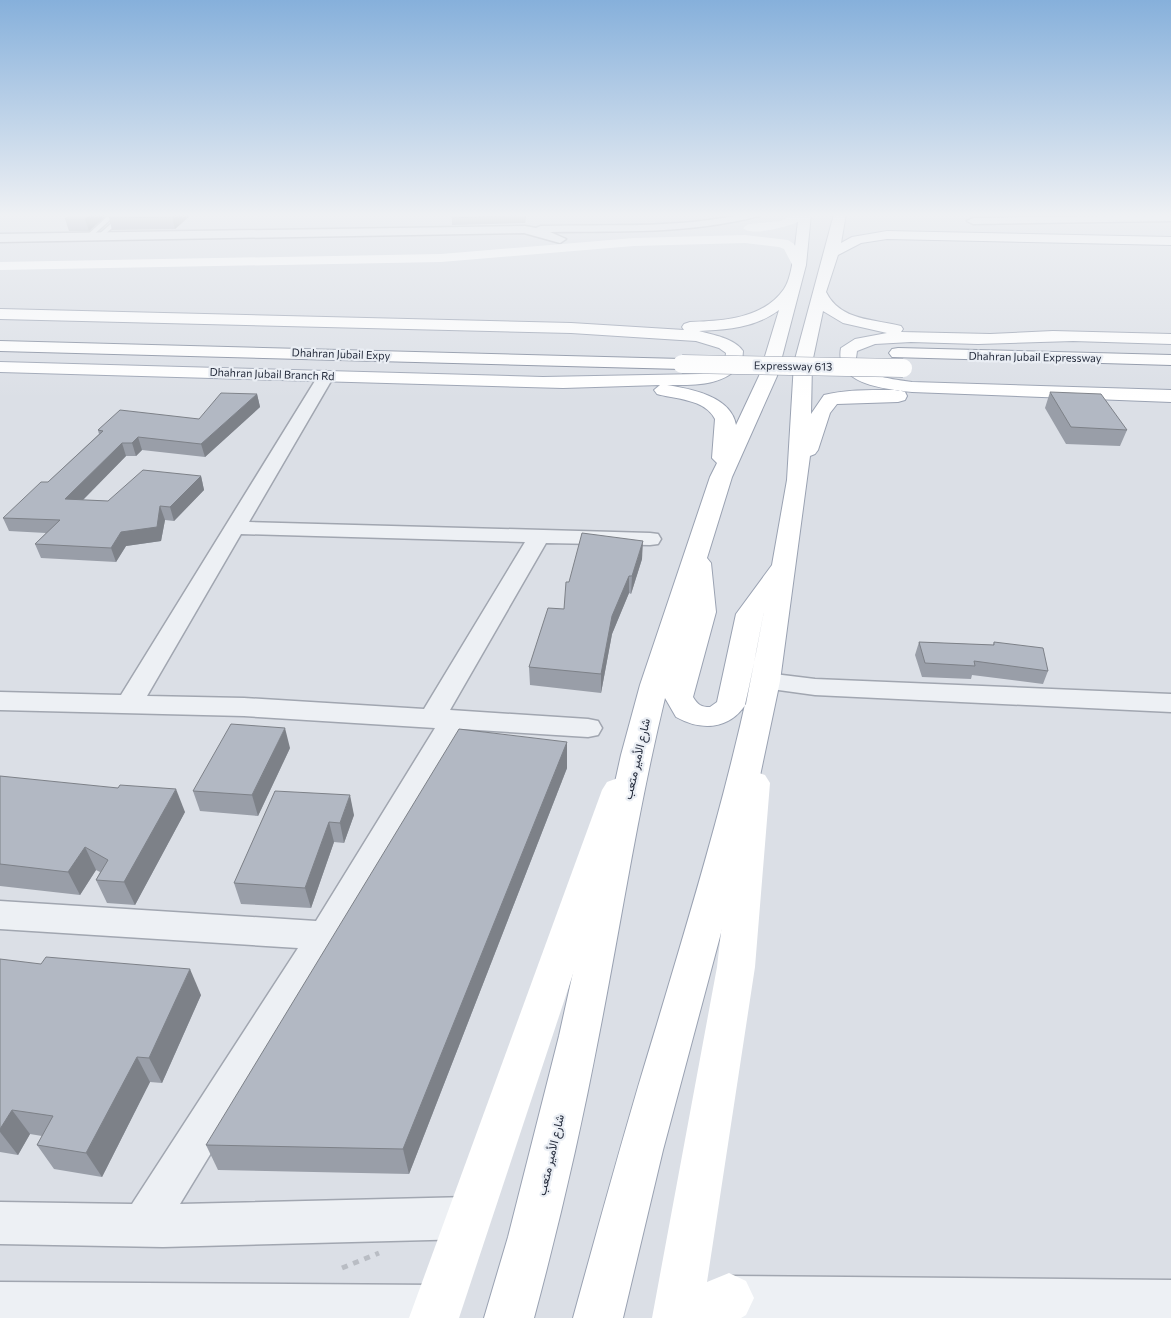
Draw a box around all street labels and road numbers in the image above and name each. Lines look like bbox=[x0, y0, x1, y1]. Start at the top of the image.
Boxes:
street label: Dhahran Jubail Expy bbox=[291, 345, 391, 363]
street label: Dhahran Jubail Expressway bbox=[968, 349, 1102, 365]
street label: Expressway 613 bbox=[754, 358, 832, 373]
street label: Dhahran Jubail Branch Rd bbox=[209, 365, 335, 383]
street label: شارع الأمير متعب bbox=[620, 717, 655, 801]
street label: شارع الأمير متعب bbox=[534, 1113, 569, 1197]

